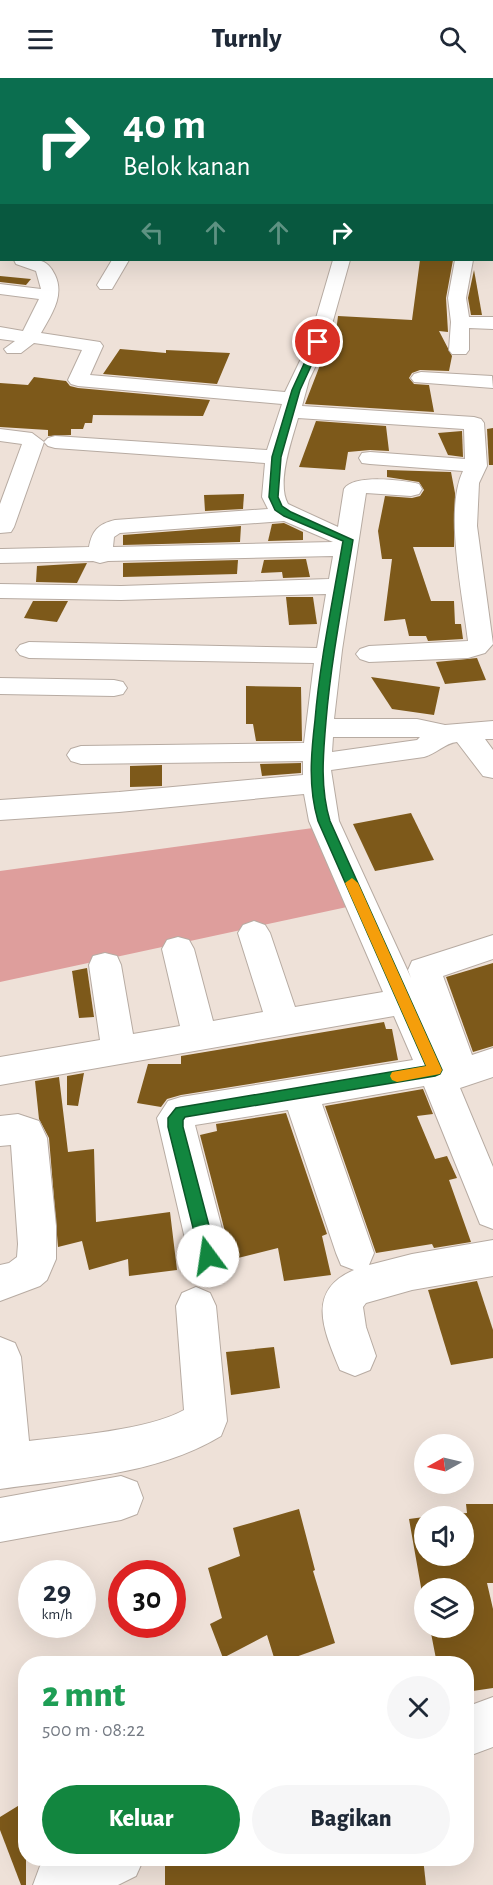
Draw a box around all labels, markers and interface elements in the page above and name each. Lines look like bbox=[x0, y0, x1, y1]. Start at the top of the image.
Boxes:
icon: menu bbox=[24, 23, 57, 56]
icon: search bbox=[436, 23, 469, 56]
text: Turnly bbox=[211, 25, 282, 52]
icon: right bbox=[24, 102, 102, 180]
text: 40 m bbox=[123, 104, 206, 146]
text: Belok kanan bbox=[123, 153, 250, 180]
icon: left bbox=[136, 216, 169, 249]
icon: ahead bbox=[199, 216, 232, 249]
icon: ahead bbox=[262, 216, 295, 249]
icon: right bbox=[325, 216, 358, 249]
pin bbox=[292, 316, 343, 367]
icon: arrive bbox=[301, 325, 334, 358]
position arrow bbox=[176, 1224, 240, 1288]
north arrow bbox=[414, 1434, 474, 1494]
map controls bbox=[414, 1434, 474, 1638]
button: sound bbox=[414, 1506, 474, 1566]
speed limit sign: 30 bbox=[108, 1560, 186, 1638]
text: 29 bbox=[43, 1577, 71, 1607]
button: layers bbox=[414, 1578, 474, 1638]
text: km/h bbox=[42, 1607, 72, 1622]
button: close bbox=[387, 1676, 450, 1739]
text: 2 mnt bbox=[42, 1677, 125, 1713]
text: 500 m · 08:22 bbox=[42, 1720, 145, 1740]
button: Keluar bbox=[42, 1785, 240, 1854]
button: Bagikan bbox=[252, 1785, 450, 1854]

